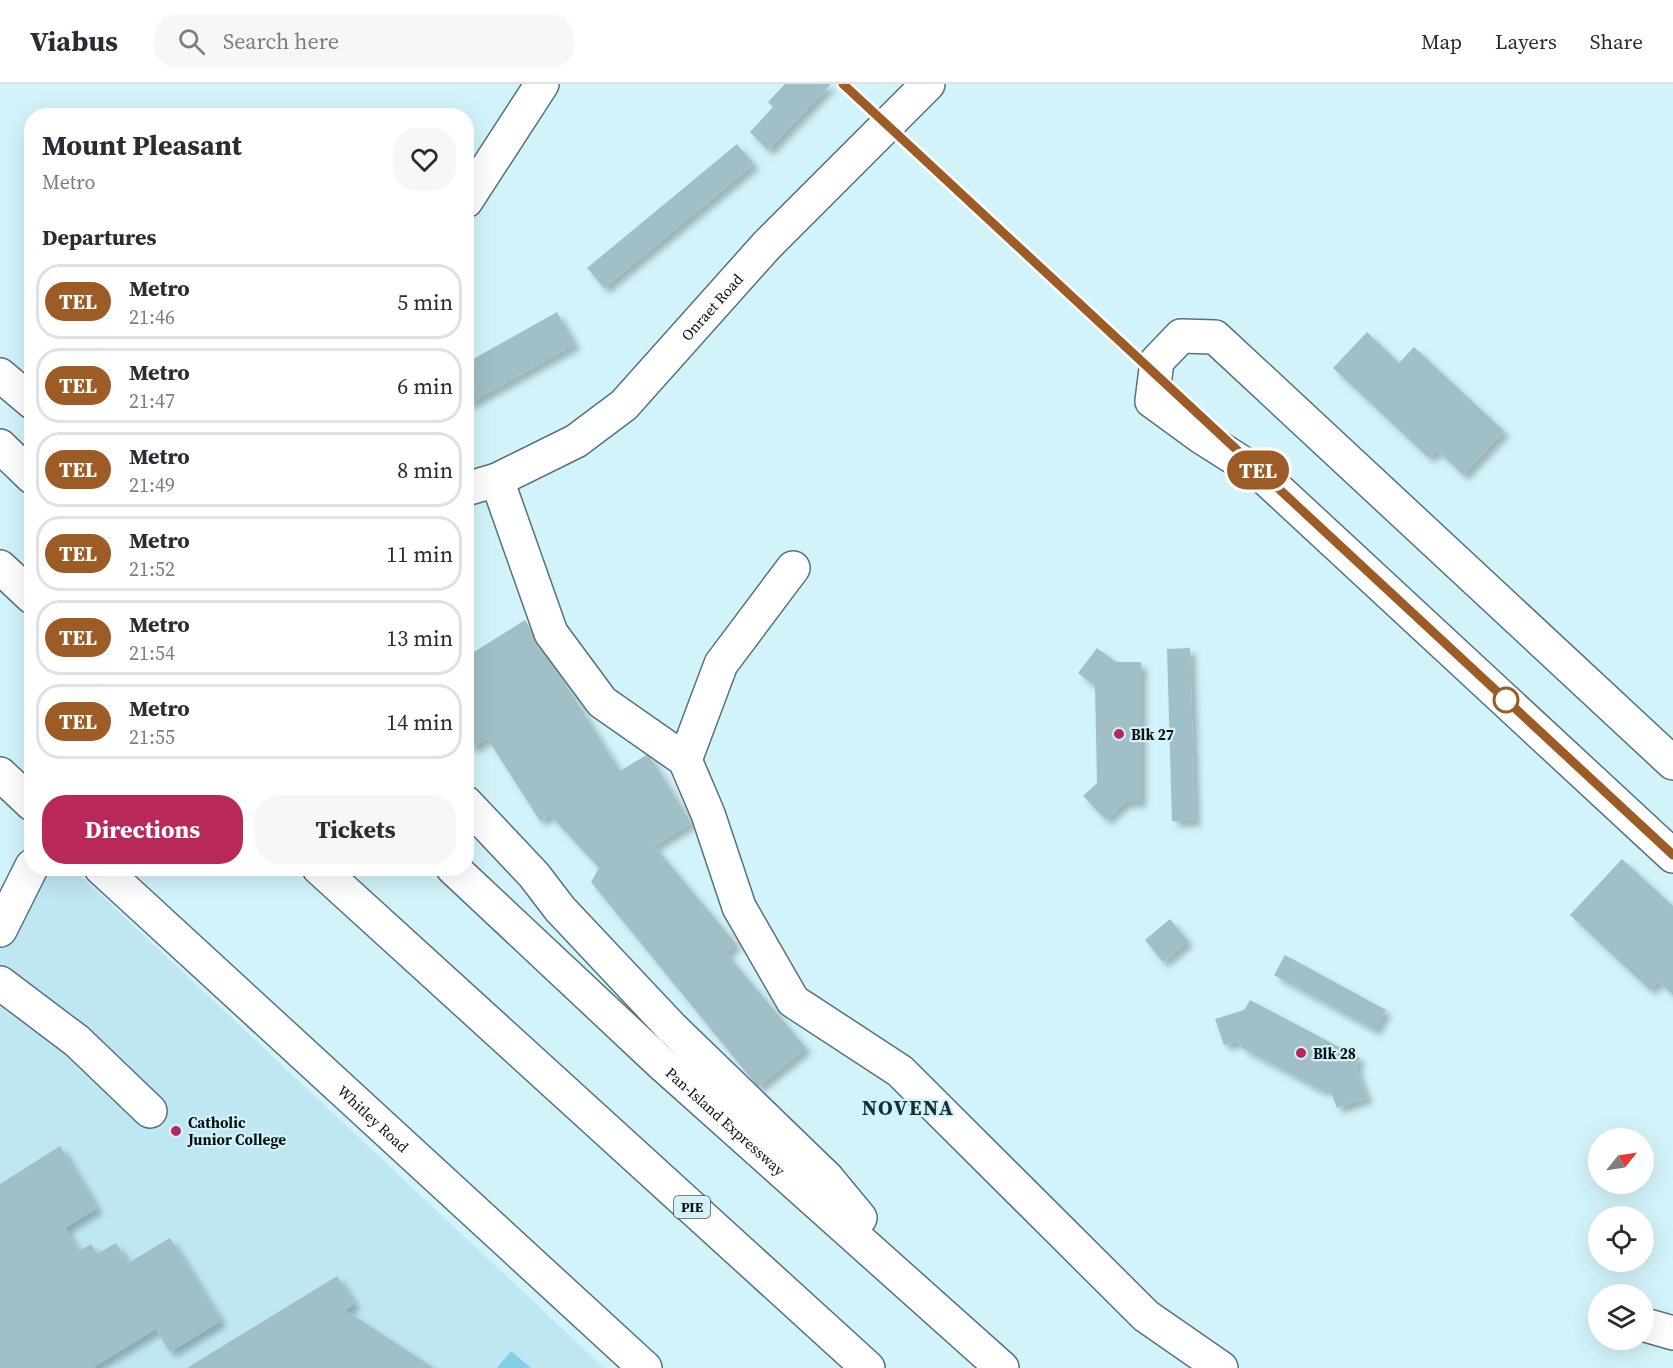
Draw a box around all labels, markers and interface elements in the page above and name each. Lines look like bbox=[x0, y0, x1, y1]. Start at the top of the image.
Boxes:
search box bbox=[154, 14, 574, 68]
text: Viabus bbox=[30, 22, 118, 60]
icon: search bbox=[175, 25, 208, 58]
text: Search here bbox=[223, 26, 339, 56]
text: Map bbox=[1421, 27, 1462, 56]
text: Layers bbox=[1495, 27, 1557, 56]
text: Share bbox=[1590, 27, 1643, 56]
text: Mount Pleasant bbox=[42, 126, 242, 164]
button: heart bbox=[393, 128, 456, 191]
text: Metro bbox=[42, 168, 96, 196]
text: Departures bbox=[42, 222, 156, 252]
street label: Onraet Road bbox=[676, 268, 748, 345]
text: Metro bbox=[129, 273, 190, 303]
text: TEL bbox=[59, 287, 97, 316]
text: 5 min bbox=[397, 287, 453, 317]
text: 21:46 bbox=[129, 303, 175, 331]
text: Metro bbox=[129, 357, 190, 387]
text: TEL bbox=[59, 371, 97, 400]
text: 6 min bbox=[397, 371, 453, 401]
text: 21:47 bbox=[129, 387, 175, 415]
text: Metro bbox=[129, 441, 190, 471]
line badge: TEL bbox=[1224, 450, 1292, 490]
text: TEL bbox=[59, 455, 97, 484]
text: 8 min bbox=[397, 455, 453, 485]
text: TEL bbox=[1239, 456, 1277, 485]
text: 21:49 bbox=[129, 471, 175, 499]
text: Metro bbox=[129, 525, 190, 555]
text: TEL bbox=[59, 539, 97, 568]
text: 11 min bbox=[386, 539, 453, 569]
text: 21:52 bbox=[129, 555, 175, 583]
text: Metro bbox=[129, 609, 190, 639]
text: TEL bbox=[59, 623, 97, 652]
text: 13 min bbox=[386, 623, 453, 653]
text: 21:54 bbox=[129, 639, 175, 667]
unlabelled marker bbox=[1493, 687, 1519, 713]
text: Metro bbox=[129, 693, 190, 723]
text: TEL bbox=[59, 707, 97, 736]
text: 14 min bbox=[386, 707, 453, 737]
text: 21:55 bbox=[129, 723, 175, 751]
place label: Blk 27 bbox=[1131, 724, 1174, 745]
marker: Blk 27 bbox=[1112, 727, 1126, 741]
button: Directions bbox=[42, 795, 243, 864]
button: Tickets bbox=[255, 795, 456, 864]
place label: Blk 28 bbox=[1313, 1043, 1356, 1064]
marker: Blk 28 bbox=[1294, 1046, 1308, 1060]
street label: Pan-Island Expressway bbox=[661, 1062, 790, 1180]
street label: Whitley Road bbox=[333, 1080, 414, 1157]
district label: NOVENA bbox=[862, 1093, 954, 1122]
place label: Catholic Junior College bbox=[187, 1112, 286, 1150]
marker: Catholic Junior College bbox=[169, 1124, 183, 1138]
north arrow bbox=[1588, 1128, 1654, 1194]
map controls bbox=[1588, 1128, 1654, 1350]
road number: PIE bbox=[674, 1196, 710, 1218]
button: locate bbox=[1588, 1206, 1654, 1272]
button: layers bbox=[1588, 1284, 1654, 1350]

